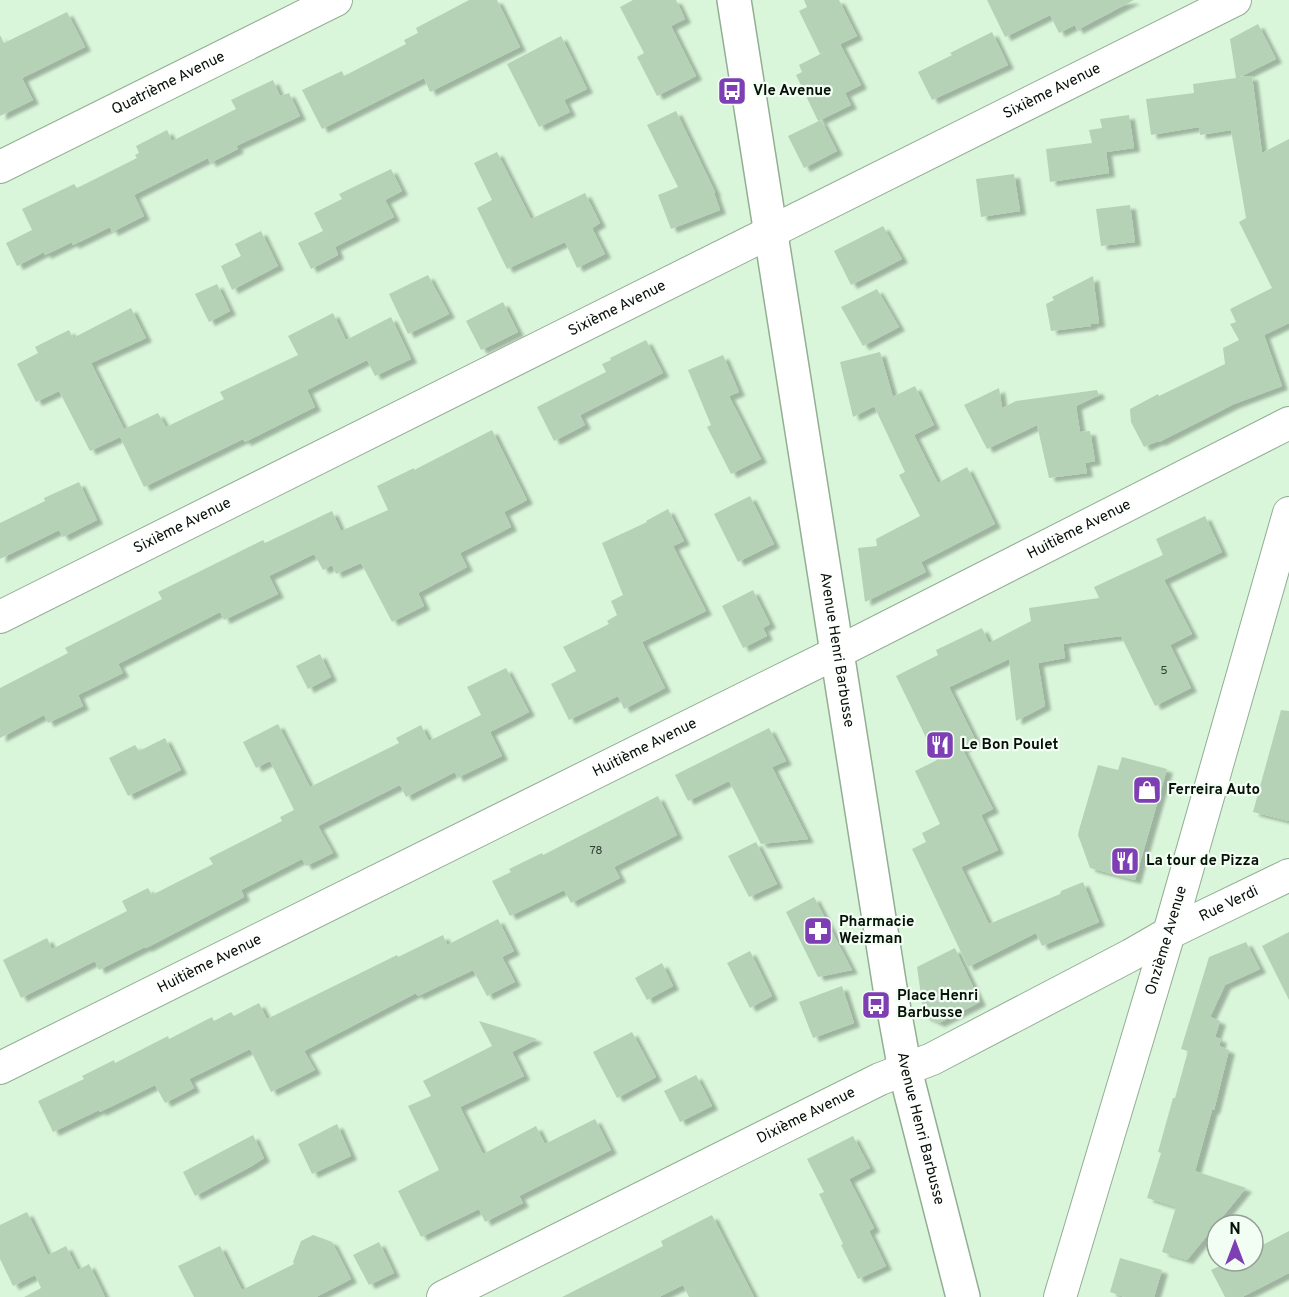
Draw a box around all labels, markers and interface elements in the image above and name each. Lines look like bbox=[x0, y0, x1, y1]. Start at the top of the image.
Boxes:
street label: Quatrième Avenue bbox=[109, 47, 228, 119]
street label: Sixième Avenue bbox=[1000, 59, 1104, 124]
bus stop icon: VIe Avenue bbox=[716, 75, 748, 107]
place label: VIe Avenue bbox=[753, 82, 831, 101]
street label: Sixième Avenue bbox=[565, 276, 669, 341]
street label: Sixième Avenue bbox=[131, 494, 234, 558]
street label: Huitième Avenue bbox=[1024, 495, 1134, 564]
street label: Avenue Henri Barbusse bbox=[815, 571, 858, 729]
house number: 5 bbox=[1160, 663, 1168, 679]
street label: Huitième Avenue bbox=[590, 714, 700, 782]
restaurant icon: Le Bon Poulet bbox=[924, 729, 956, 761]
place label: Le Bon Poulet bbox=[961, 736, 1058, 755]
shop icon: Ferreira Auto bbox=[1131, 774, 1163, 806]
place label: Ferreira Auto bbox=[1168, 781, 1260, 800]
house number: 78 bbox=[589, 843, 603, 859]
restaurant icon: La tour de Pizza bbox=[1109, 845, 1141, 877]
place label: La tour de Pizza bbox=[1146, 852, 1259, 871]
street label: Rue Verdi bbox=[1196, 882, 1262, 926]
street label: Onzième Avenue bbox=[1141, 884, 1191, 998]
place label: Pharmacie Weizman bbox=[839, 913, 914, 949]
pharmacy icon: Pharmacie Weizman bbox=[802, 915, 834, 947]
street label: Huitième Avenue bbox=[154, 930, 265, 998]
place label: Place Henri Barbusse bbox=[897, 987, 978, 1023]
bus stop icon: Place Henri Barbusse bbox=[860, 989, 892, 1021]
street label: Avenue Henri Barbusse bbox=[892, 1050, 949, 1207]
street label: Dixième Avenue bbox=[754, 1083, 859, 1148]
north arrow bbox=[1205, 1213, 1265, 1273]
text: N bbox=[1229, 1220, 1241, 1240]

